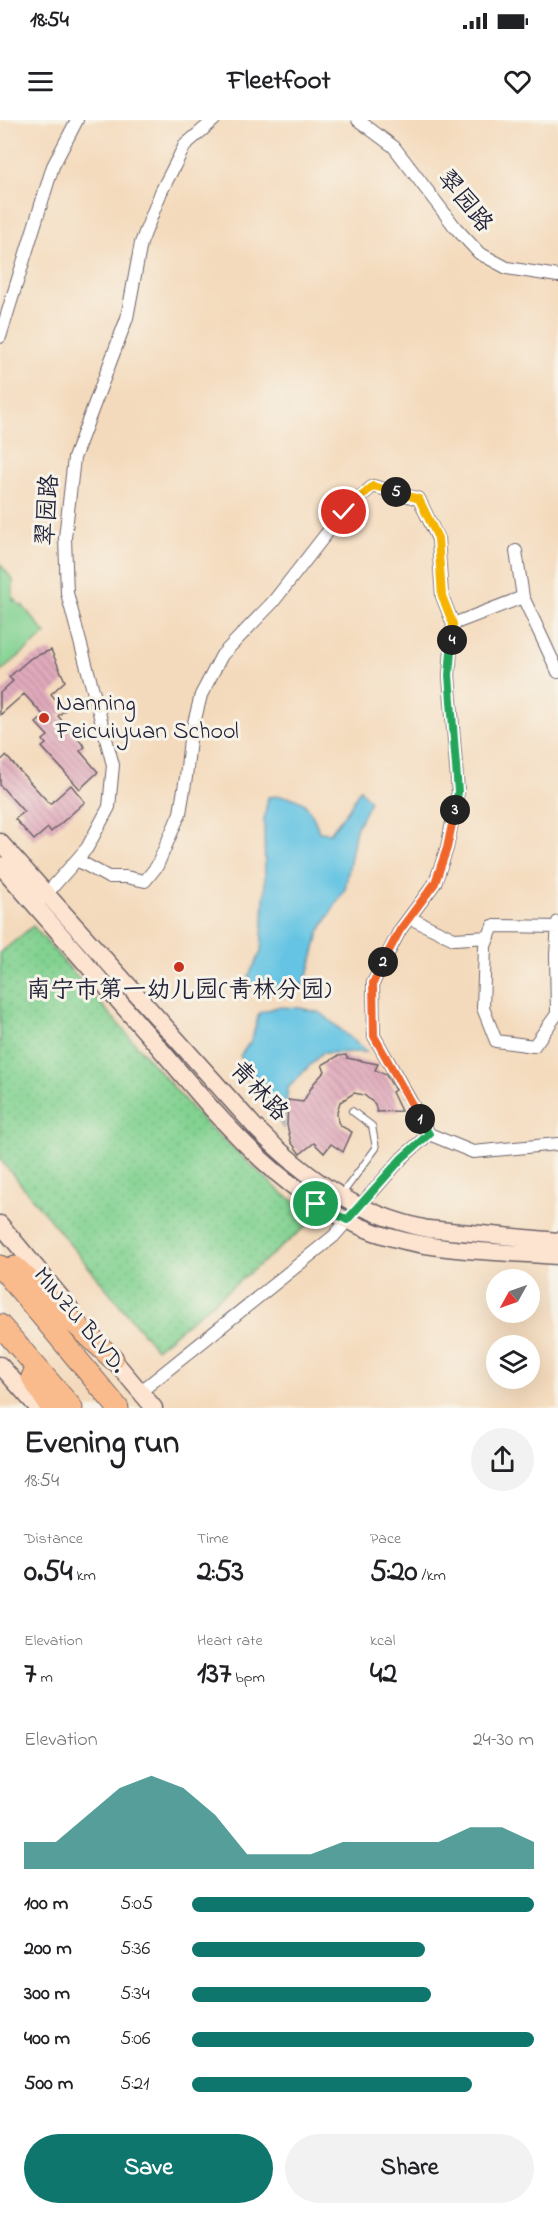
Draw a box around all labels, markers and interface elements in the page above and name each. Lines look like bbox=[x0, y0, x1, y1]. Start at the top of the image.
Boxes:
text: 18:54 bbox=[30, 5, 69, 37]
text: Fleetfoot bbox=[227, 62, 331, 101]
icon: menu bbox=[24, 65, 57, 98]
icon: heart bbox=[501, 65, 534, 98]
street label: 翠园路 bbox=[428, 163, 500, 241]
street label: 翠园路 bbox=[29, 473, 69, 547]
pin: 5 bbox=[381, 477, 411, 507]
text: 5 bbox=[391, 480, 401, 504]
pin bbox=[318, 486, 369, 537]
icon: check bbox=[327, 495, 360, 528]
pin: 4 bbox=[437, 625, 467, 655]
text: 4 bbox=[449, 628, 455, 652]
place label: Nanning Feicuiyuan School bbox=[55, 687, 239, 751]
marker: Nanning Feicuiyuan School bbox=[37, 711, 51, 725]
pin: 3 bbox=[440, 795, 470, 825]
text: 3 bbox=[452, 798, 458, 822]
pin: 2 bbox=[368, 947, 398, 977]
text: 2 bbox=[379, 950, 387, 974]
marker: 南宁市第一幼儿园(青林分园) bbox=[172, 960, 186, 974]
place label: 南宁市第一幼儿园(青林分园) bbox=[26, 974, 332, 1009]
street label: 青林路 bbox=[221, 1054, 295, 1130]
pin: 1 bbox=[405, 1104, 435, 1134]
text: 1 bbox=[417, 1107, 423, 1131]
pin bbox=[290, 1178, 341, 1229]
icon: arrive bbox=[299, 1187, 332, 1220]
street label: MINZU BLVD. bbox=[24, 1260, 134, 1382]
north arrow bbox=[486, 1269, 540, 1323]
map controls bbox=[486, 1269, 540, 1389]
button: layers bbox=[486, 1335, 540, 1389]
text: Evening run bbox=[24, 1420, 179, 1468]
button: share bbox=[471, 1428, 534, 1491]
text: 18:54 bbox=[24, 1467, 59, 1496]
text: Distance bbox=[24, 1527, 83, 1551]
text: Time bbox=[197, 1527, 229, 1551]
text: Pace bbox=[370, 1527, 401, 1551]
text: 0.54 bbox=[24, 1551, 73, 1595]
text: 2:53 bbox=[197, 1551, 244, 1595]
text: 5:20 bbox=[370, 1551, 418, 1595]
text: km bbox=[73, 1564, 96, 1588]
text: /km bbox=[418, 1564, 446, 1588]
text: Elevation bbox=[24, 1629, 83, 1653]
text: Heart rate bbox=[197, 1629, 263, 1653]
text: kcal bbox=[370, 1629, 395, 1653]
text: 7 bbox=[24, 1653, 36, 1697]
text: 137 bbox=[197, 1653, 231, 1697]
text: 42 bbox=[370, 1653, 397, 1697]
text: m bbox=[36, 1666, 53, 1690]
text: bpm bbox=[231, 1666, 265, 1690]
text: Elevation bbox=[24, 1726, 98, 1755]
text: 24–30 m bbox=[473, 1726, 534, 1755]
text: 100 m bbox=[24, 1890, 68, 1919]
text: 5:05 bbox=[120, 1890, 153, 1919]
text: 200 m bbox=[24, 1935, 72, 1964]
text: 5:36 bbox=[120, 1935, 150, 1964]
text: 300 m bbox=[24, 1980, 70, 2009]
text: 5:34 bbox=[120, 1980, 150, 2009]
text: 400 m bbox=[24, 2025, 70, 2054]
text: 5:06 bbox=[120, 2025, 151, 2054]
text: 500 m bbox=[24, 2070, 73, 2099]
text: 5:21 bbox=[120, 2070, 149, 2099]
button: Save bbox=[24, 2134, 273, 2203]
button: Share bbox=[285, 2134, 534, 2203]

